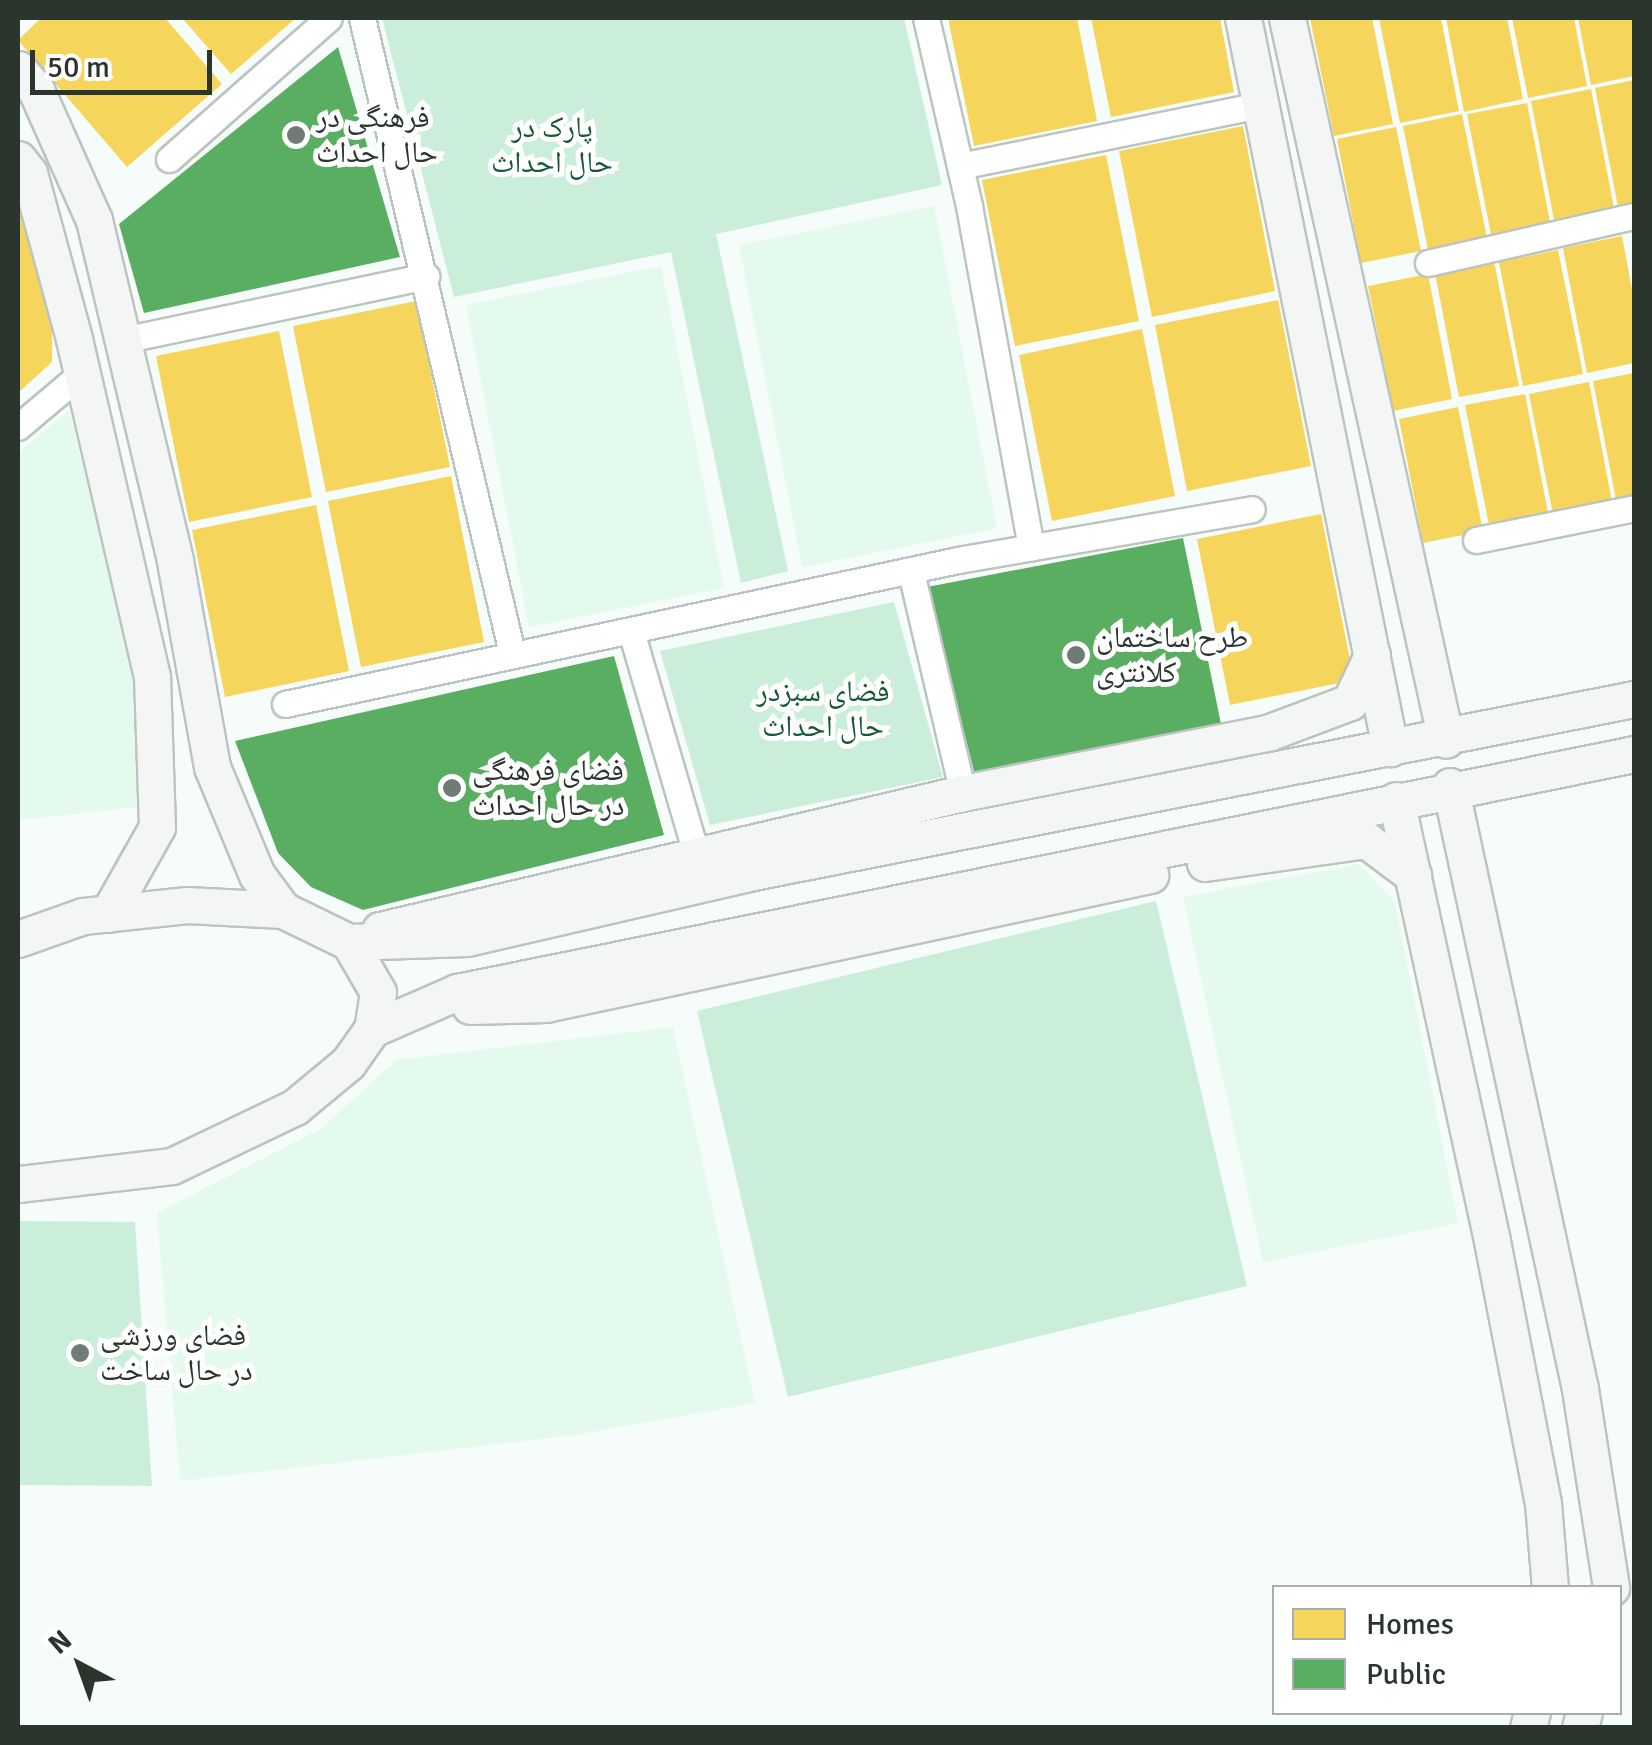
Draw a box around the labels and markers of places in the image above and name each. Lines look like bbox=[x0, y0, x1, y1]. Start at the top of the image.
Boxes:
place label: فرهنگی در حال احداث bbox=[316, 100, 438, 170]
marker: فرهنگی در حال احداث bbox=[285, 124, 307, 146]
place label: طرح ساختمان کلانتری bbox=[1096, 620, 1248, 690]
marker: طرح ساختمان کلانتری bbox=[1065, 644, 1087, 666]
place label: فضای فرهنگی در حال احداث bbox=[472, 753, 624, 824]
marker: فضای فرهنگی در حال احداث bbox=[441, 777, 463, 799]
place label: فضای ورزشی در حال ساخت bbox=[100, 1318, 253, 1388]
marker: فضای ورزشی در حال ساخت bbox=[69, 1342, 91, 1364]

